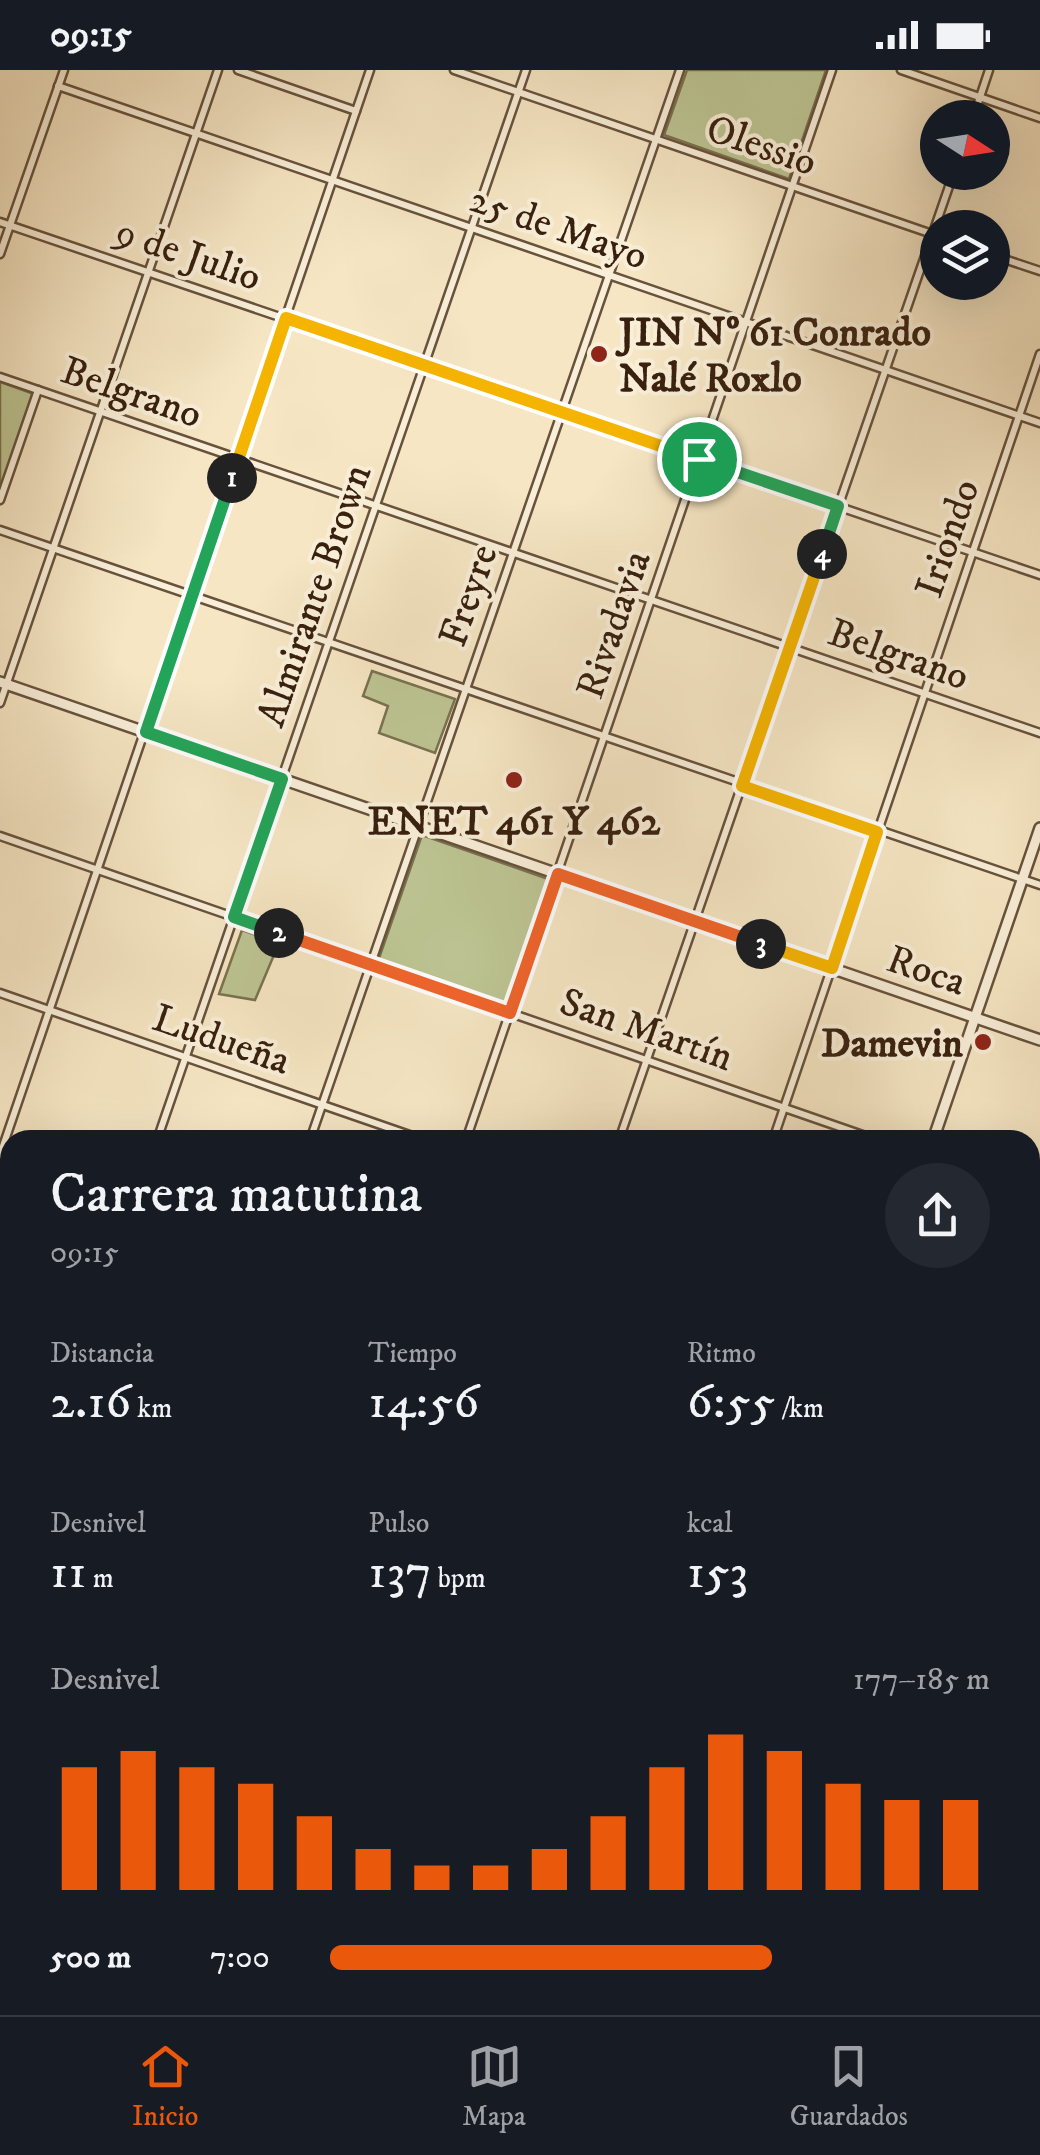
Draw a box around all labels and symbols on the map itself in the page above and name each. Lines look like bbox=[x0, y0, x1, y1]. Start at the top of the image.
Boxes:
north arrow bbox=[920, 100, 1010, 190]
street label: Olessio bbox=[699, 105, 823, 189]
street label: 25 de Mayo bbox=[463, 175, 653, 283]
street label: 9 de Julio bbox=[107, 207, 267, 304]
place label: JIN Nº 61 Conrado Nalé Roxlo bbox=[615, 309, 931, 405]
marker: JIN Nº 61 Conrado Nalé Roxlo bbox=[588, 343, 610, 365]
street label: Belgrano bbox=[54, 347, 208, 441]
pin bbox=[657, 417, 742, 502]
pin: 1 bbox=[207, 453, 257, 503]
street label: Almirante Brown bbox=[248, 458, 384, 734]
street label: Iriondo bbox=[905, 473, 992, 604]
pin: 4 bbox=[797, 529, 847, 579]
street label: Freyre bbox=[429, 538, 510, 653]
street label: Rivadavia bbox=[566, 544, 663, 706]
street label: Belgrano bbox=[821, 609, 975, 703]
marker: ENET 461 Y 462 bbox=[503, 769, 525, 791]
place label: ENET 461 Y 462 bbox=[368, 798, 661, 848]
pin: 2 bbox=[254, 908, 304, 958]
pin: 3 bbox=[736, 919, 786, 969]
street label: Roca bbox=[880, 935, 972, 1009]
street label: San Martín bbox=[553, 978, 739, 1084]
street label: Ludueña bbox=[146, 994, 296, 1088]
place label: Damevin bbox=[821, 1020, 963, 1070]
marker: Damevin bbox=[972, 1031, 994, 1053]

